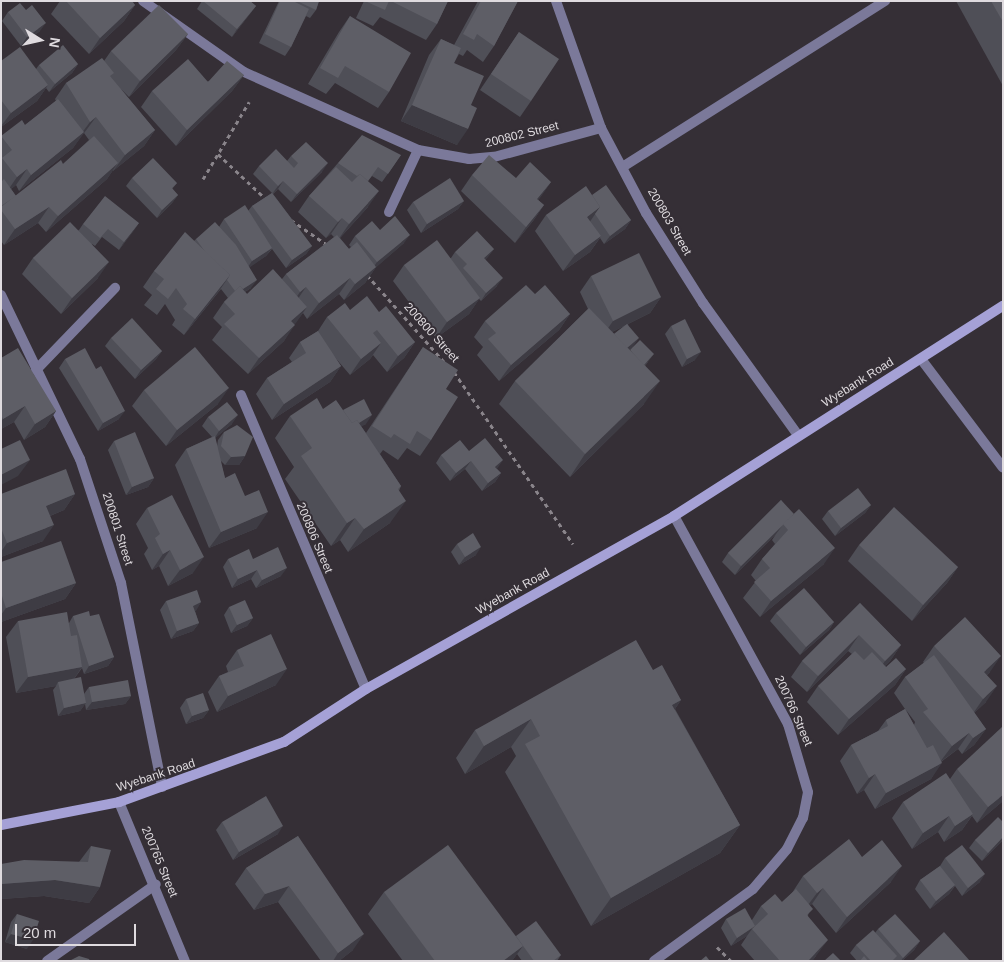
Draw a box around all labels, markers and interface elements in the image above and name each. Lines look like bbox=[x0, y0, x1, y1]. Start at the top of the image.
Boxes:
north arrow bbox=[15, 15, 65, 65]
text: N bbox=[46, 36, 64, 49]
street label: 200802 Street bbox=[484, 119, 560, 151]
street label: 200803 Street bbox=[644, 186, 694, 258]
street label: 200800 Street bbox=[400, 300, 462, 366]
street label: Wyebank Road bbox=[819, 355, 897, 411]
street label: 200801 Street bbox=[99, 491, 135, 567]
street label: 200806 Street bbox=[293, 500, 335, 576]
street label: Wyebank Road bbox=[474, 566, 552, 618]
street label: 200766 Street bbox=[771, 674, 815, 748]
street label: Wyebank Road bbox=[115, 756, 197, 796]
street label: 200765 Street bbox=[138, 824, 180, 900]
scale bar bbox=[18, 914, 139, 946]
text: 20 m bbox=[23, 924, 56, 941]

